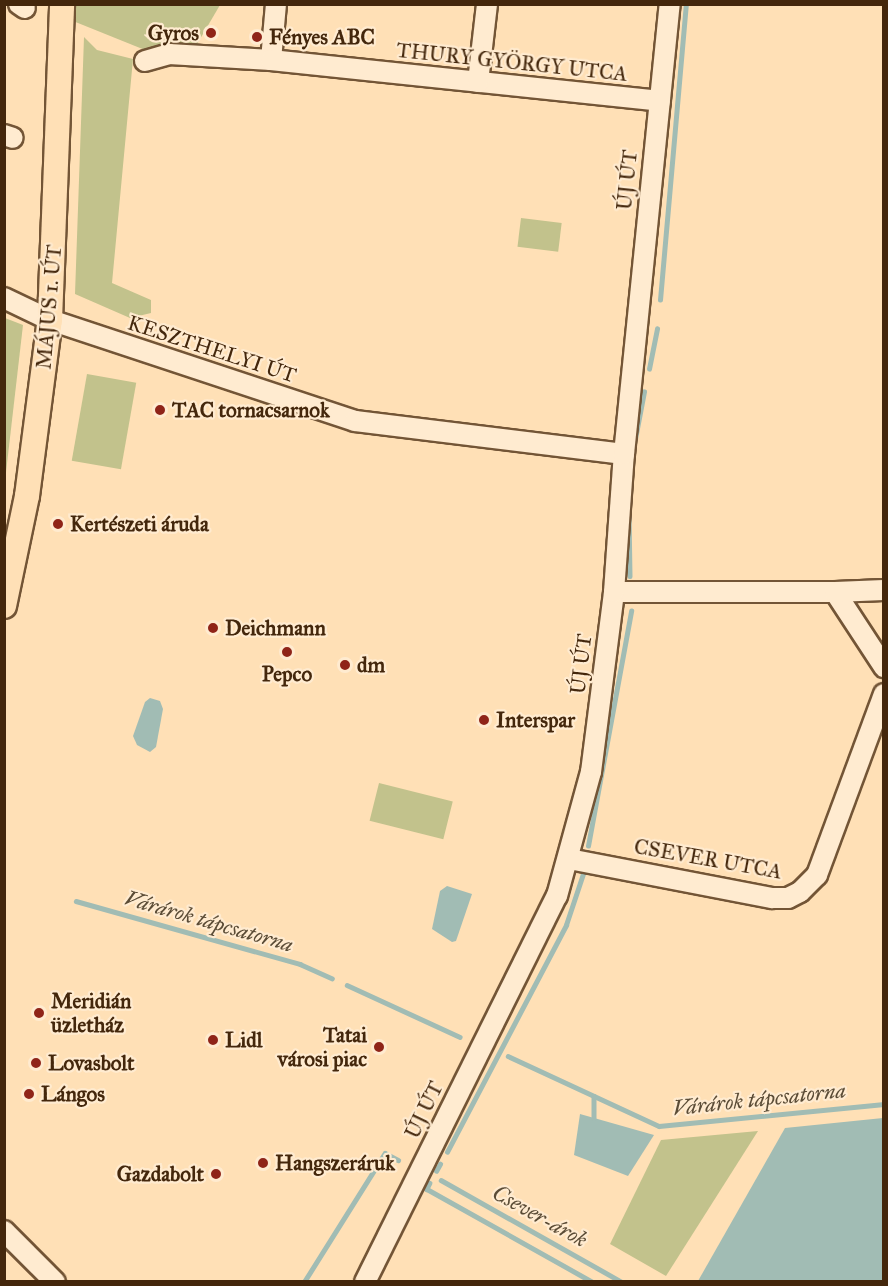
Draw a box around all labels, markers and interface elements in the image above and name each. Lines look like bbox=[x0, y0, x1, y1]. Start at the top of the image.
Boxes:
place label: Gyros bbox=[148, 20, 199, 46]
place label: Fényes ABC bbox=[269, 24, 375, 50]
marker: Gyros bbox=[204, 26, 218, 40]
marker: Fényes ABC bbox=[250, 30, 264, 44]
street label: THURY GYÖRGY UTCA bbox=[395, 37, 629, 87]
street label: ÚJ ÚT bbox=[611, 149, 643, 211]
street label: MÁJUS 1. ÚT bbox=[31, 244, 67, 370]
street label: KESZTHELYI ÚT bbox=[125, 310, 299, 388]
place label: TAC tornacsarnok bbox=[172, 397, 330, 423]
marker: TAC tornacsarnok bbox=[153, 403, 167, 417]
place label: Kertészeti áruda bbox=[70, 511, 209, 537]
marker: Kertészeti áruda bbox=[51, 517, 65, 531]
place label: Deichmann bbox=[225, 615, 326, 641]
marker: Deichmann bbox=[206, 621, 220, 635]
street label: ÚJ ÚT bbox=[565, 632, 597, 696]
marker: Pepco bbox=[280, 645, 294, 659]
place label: dm bbox=[357, 652, 385, 678]
marker: dm bbox=[338, 658, 352, 672]
place label: Pepco bbox=[262, 661, 312, 687]
place label: Interspar bbox=[496, 707, 575, 733]
marker: Interspar bbox=[477, 713, 491, 727]
street label: CSEVER UTCA bbox=[632, 834, 784, 884]
water label: Várárok tápcsatorna bbox=[122, 884, 296, 958]
place label: Meridián üzletház bbox=[51, 988, 131, 1038]
marker: Meridián üzletház bbox=[32, 1006, 46, 1020]
place label: Tatai városi piac bbox=[278, 1022, 367, 1072]
place label: Lidl bbox=[225, 1027, 262, 1053]
marker: Lidl bbox=[206, 1033, 220, 1047]
marker: Tatai városi piac bbox=[372, 1040, 386, 1054]
place label: Lovasbolt bbox=[48, 1050, 135, 1076]
marker: Lovasbolt bbox=[29, 1056, 43, 1070]
street label: ÚJ ÚT bbox=[399, 1077, 449, 1143]
water label: Várárok tápcsatorna bbox=[671, 1077, 847, 1121]
place label: Lángos bbox=[41, 1081, 105, 1107]
marker: Lángos bbox=[22, 1087, 36, 1101]
place label: Hangszeráruk bbox=[275, 1150, 395, 1176]
marker: Hangszeráruk bbox=[256, 1156, 270, 1170]
place label: Gazdabolt bbox=[117, 1161, 204, 1187]
marker: Gazdabolt bbox=[209, 1167, 223, 1181]
water label: Csever-árok bbox=[488, 1179, 592, 1253]

